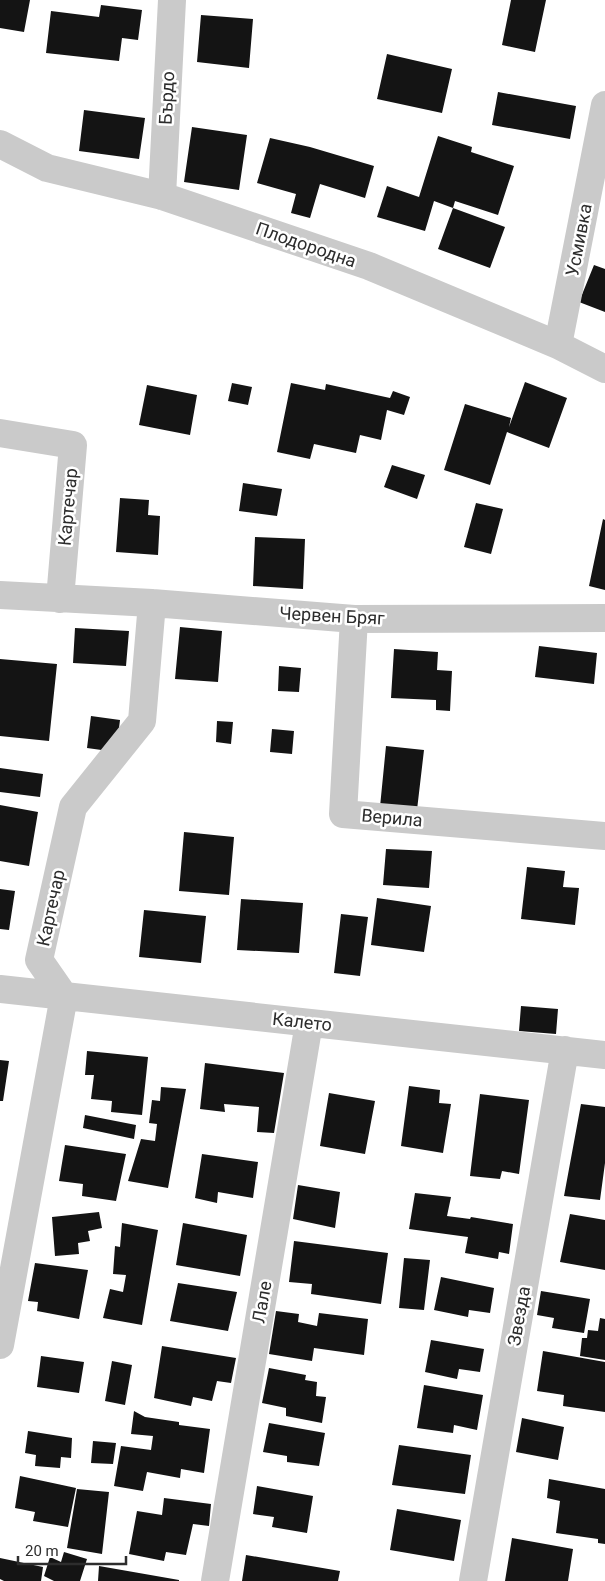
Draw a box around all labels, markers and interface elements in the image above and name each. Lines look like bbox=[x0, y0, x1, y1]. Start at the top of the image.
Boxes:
street label: Бърдо bbox=[155, 71, 178, 125]
street label: Усмивка bbox=[561, 202, 596, 278]
street label: Плодородна bbox=[253, 218, 359, 272]
street label: Картечар bbox=[54, 467, 81, 547]
street label: Червен Бряг bbox=[279, 602, 386, 629]
street label: Верила bbox=[361, 804, 424, 831]
street label: Картечар bbox=[32, 868, 69, 948]
street label: Калето bbox=[271, 1008, 333, 1035]
street label: Лале bbox=[247, 1279, 276, 1325]
street label: Звезда bbox=[503, 1284, 534, 1347]
scale bar bbox=[18, 1534, 125, 1566]
text: 20 m bbox=[25, 1542, 59, 1560]

